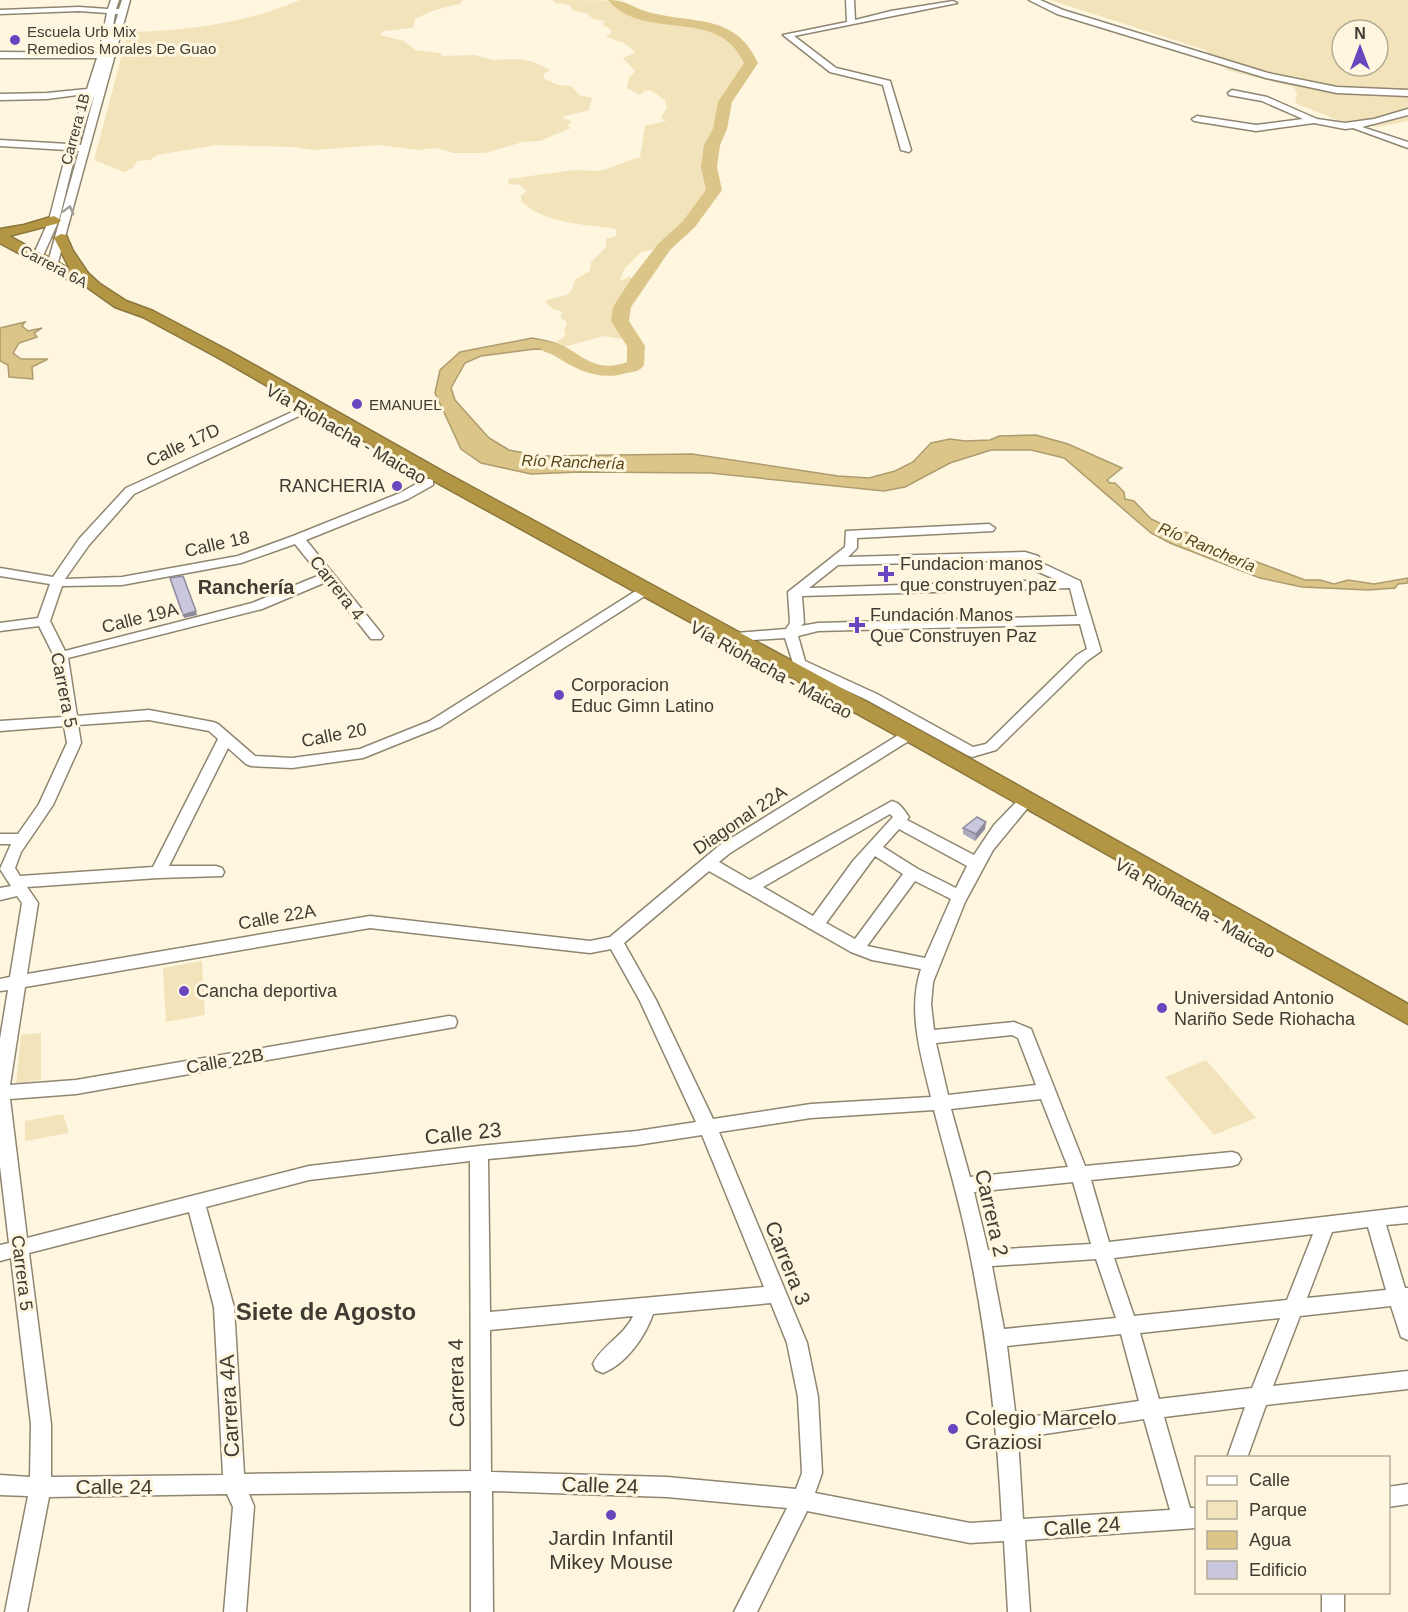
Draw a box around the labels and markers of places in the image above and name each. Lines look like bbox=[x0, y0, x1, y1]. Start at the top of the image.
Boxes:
place label: Escuela Urb Mix Remedios Morales De Guao bbox=[27, 23, 216, 57]
marker: Escuela Urb Mix Remedios Morales De Guao bbox=[8, 33, 22, 47]
place label: EMANUEL bbox=[369, 396, 442, 413]
marker: EMANUEL bbox=[350, 397, 364, 411]
place label: RANCHERIA bbox=[279, 476, 385, 496]
marker: RANCHERIA bbox=[390, 479, 404, 493]
place label: Fundacion manos que construyen paz bbox=[900, 554, 1057, 595]
marker: Fundacion manos que construyen paz bbox=[877, 565, 895, 583]
place label: Fundación Manos Que Construyen Paz bbox=[870, 605, 1037, 646]
marker: Fundación Manos Que Construyen Paz bbox=[848, 616, 866, 634]
place label: Corporacion Educ Gimn Latino bbox=[571, 675, 714, 716]
marker: Corporacion Educ Gimn Latino bbox=[552, 688, 566, 702]
place label: Cancha deportiva bbox=[196, 981, 338, 1001]
marker: Cancha deportiva bbox=[177, 984, 191, 998]
place label: Universidad Antonio Nariño Sede Riohacha bbox=[1174, 988, 1356, 1029]
marker: Universidad Antonio Nariño Sede Riohacha bbox=[1155, 1001, 1169, 1015]
place label: Colegio Marcelo Graziosi bbox=[965, 1406, 1117, 1453]
marker: Colegio Marcelo Graziosi bbox=[946, 1422, 960, 1436]
marker: Jardin Infantil Mikey Mouse bbox=[604, 1508, 618, 1522]
place label: Jardin Infantil Mikey Mouse bbox=[549, 1526, 673, 1573]

